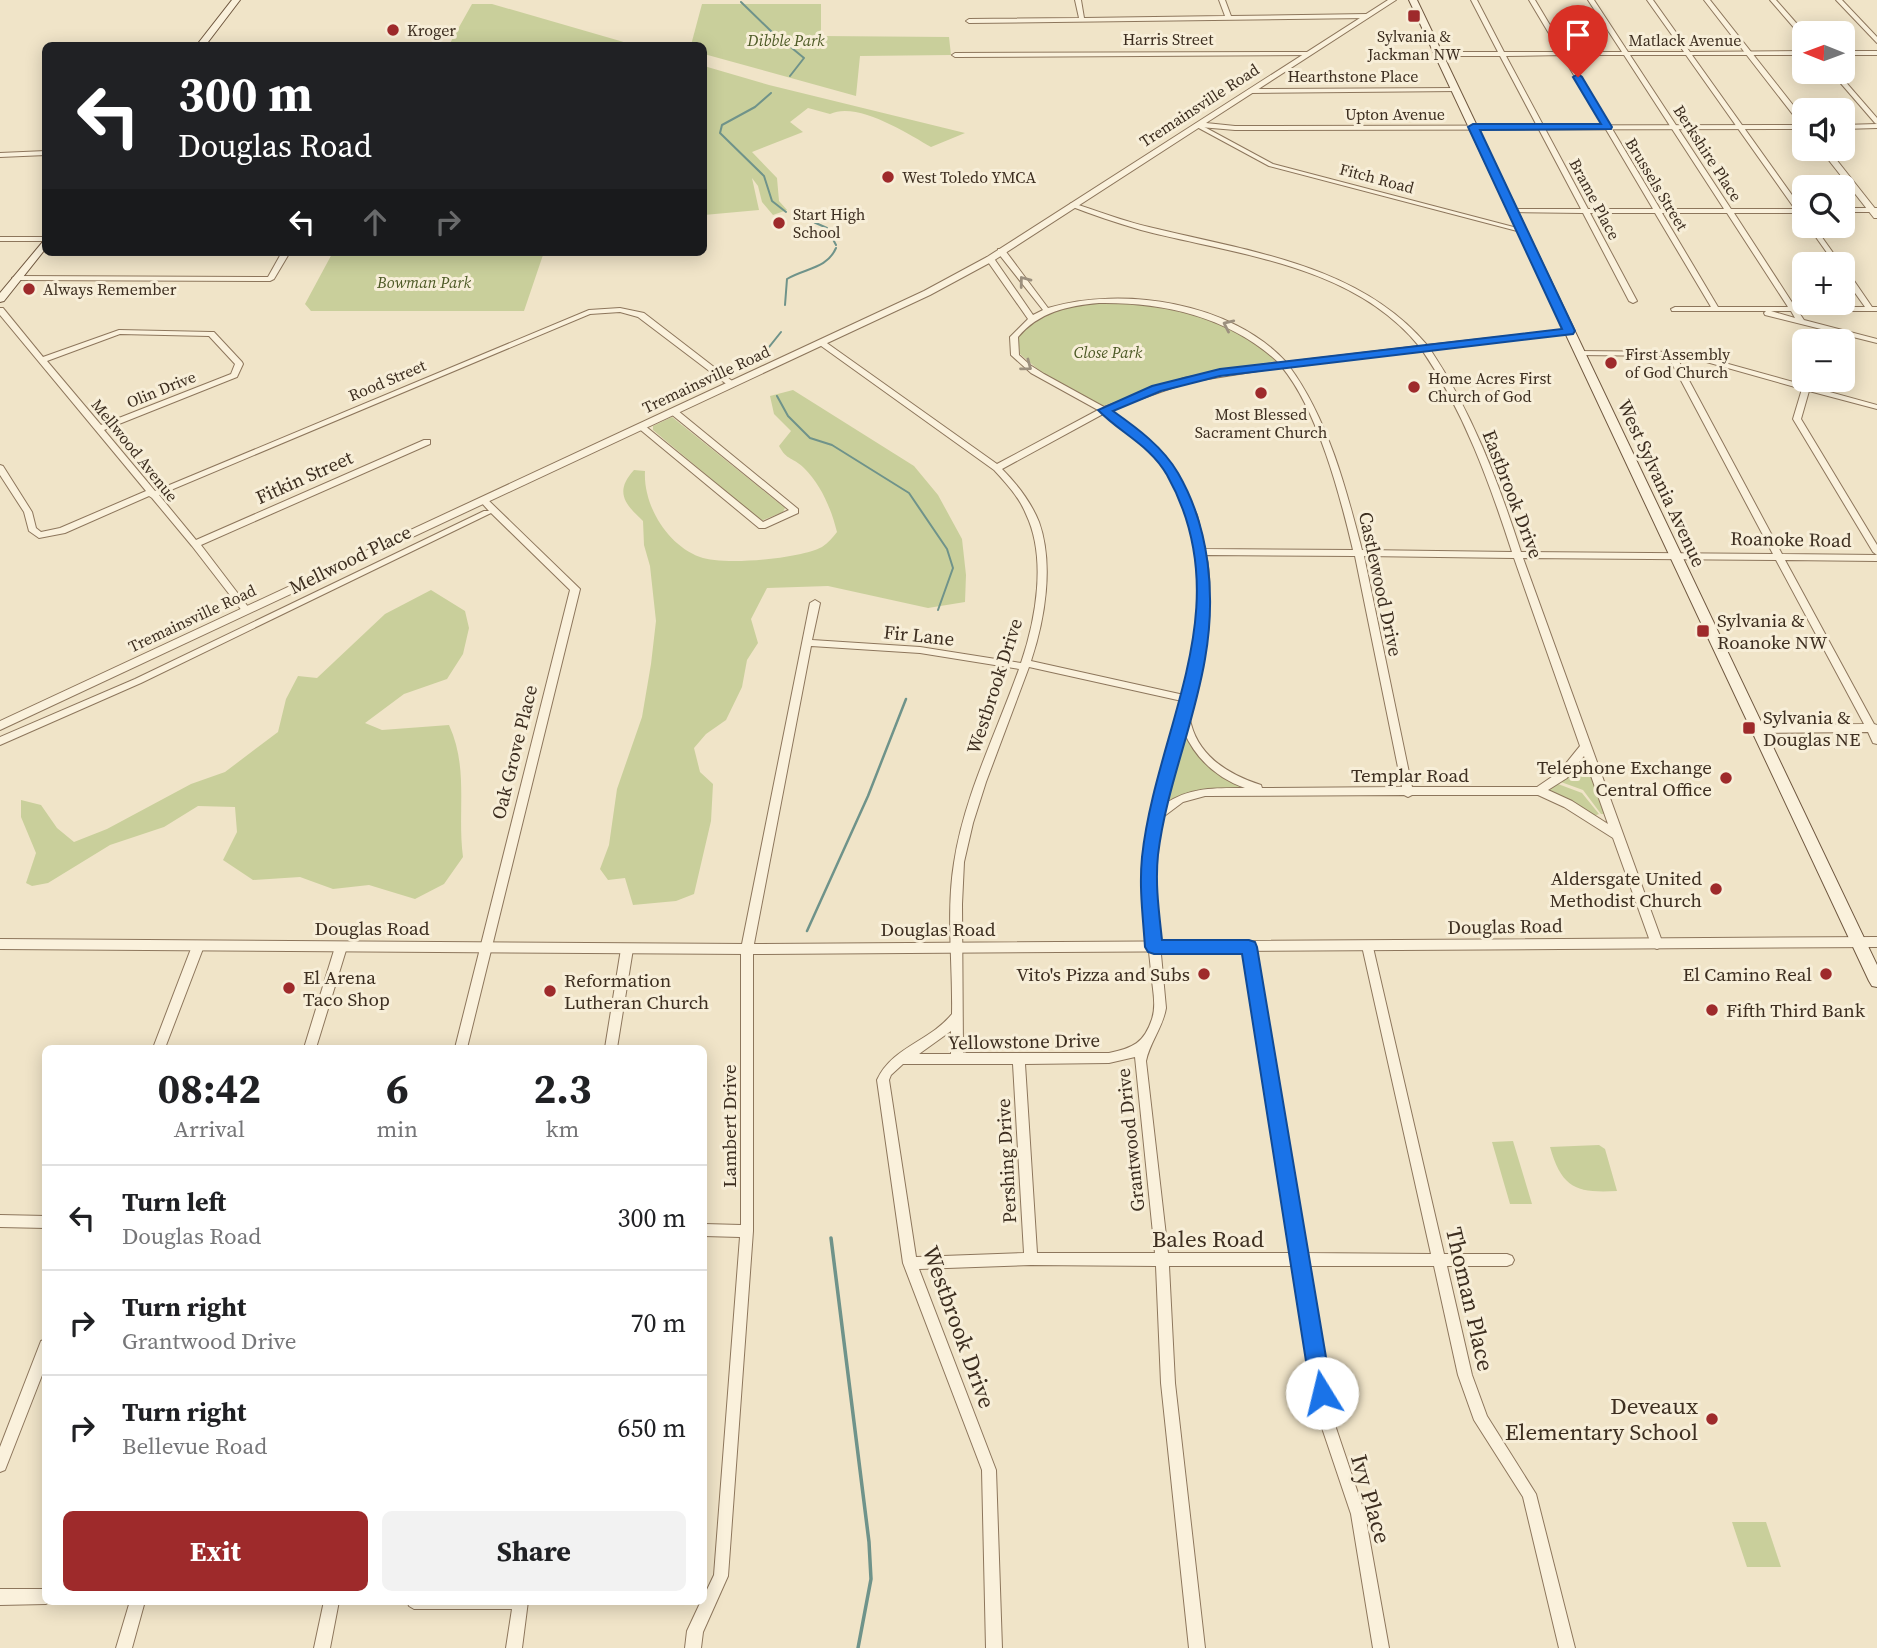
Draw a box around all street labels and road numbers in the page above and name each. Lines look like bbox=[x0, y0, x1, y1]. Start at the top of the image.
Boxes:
street label: Harris Street bbox=[1123, 28, 1214, 50]
street label: Matlack Avenue bbox=[1629, 29, 1741, 51]
street label: Tremainsville Road bbox=[1135, 58, 1263, 152]
street label: Hearthstone Place bbox=[1288, 65, 1418, 87]
street label: Berkshire Place bbox=[1668, 100, 1748, 206]
street label: Upton Avenue bbox=[1345, 103, 1445, 125]
street label: Brussels Street bbox=[1621, 133, 1694, 235]
street label: Brame Place bbox=[1564, 154, 1626, 244]
street label: Fitch Road bbox=[1337, 158, 1417, 198]
street label: Tremainsville Road bbox=[639, 340, 773, 418]
street label: Rood Street bbox=[345, 354, 430, 406]
street label: Olin Drive bbox=[123, 365, 199, 413]
street label: Mellwood Avenue bbox=[87, 394, 183, 506]
street label: West Sylvania Avenue bbox=[1612, 395, 1712, 571]
street label: Eastbrook Drive bbox=[1477, 426, 1549, 562]
street label: Fitkin Street bbox=[251, 444, 357, 510]
street label: Castlewood Drive bbox=[1353, 509, 1409, 659]
street label: Mellwood Place bbox=[285, 518, 415, 600]
street label: Roanoke Road bbox=[1730, 525, 1852, 553]
street label: Tremainsville Road bbox=[125, 579, 259, 657]
street label: Westbrook Drive bbox=[960, 615, 1028, 757]
street label: Fir Lane bbox=[882, 618, 956, 652]
street label: Oak Grove Place bbox=[485, 682, 543, 822]
street label: Templar Road bbox=[1351, 762, 1469, 788]
street label: Douglas Road bbox=[1447, 912, 1563, 940]
street label: Douglas Road bbox=[314, 915, 430, 941]
street label: Douglas Road bbox=[880, 916, 996, 942]
street label: Yellowstone Drive bbox=[948, 1027, 1100, 1055]
street label: Lambert Drive bbox=[716, 1064, 742, 1188]
street label: Grantwood Drive bbox=[1110, 1067, 1150, 1213]
street label: Pershing Drive bbox=[990, 1098, 1022, 1224]
street label: Bales Road bbox=[1152, 1223, 1264, 1255]
street label: Thoman Place bbox=[1438, 1224, 1502, 1374]
street label: Westbrook Drive bbox=[915, 1241, 1003, 1413]
street label: Ivy Place bbox=[1343, 1451, 1399, 1547]

